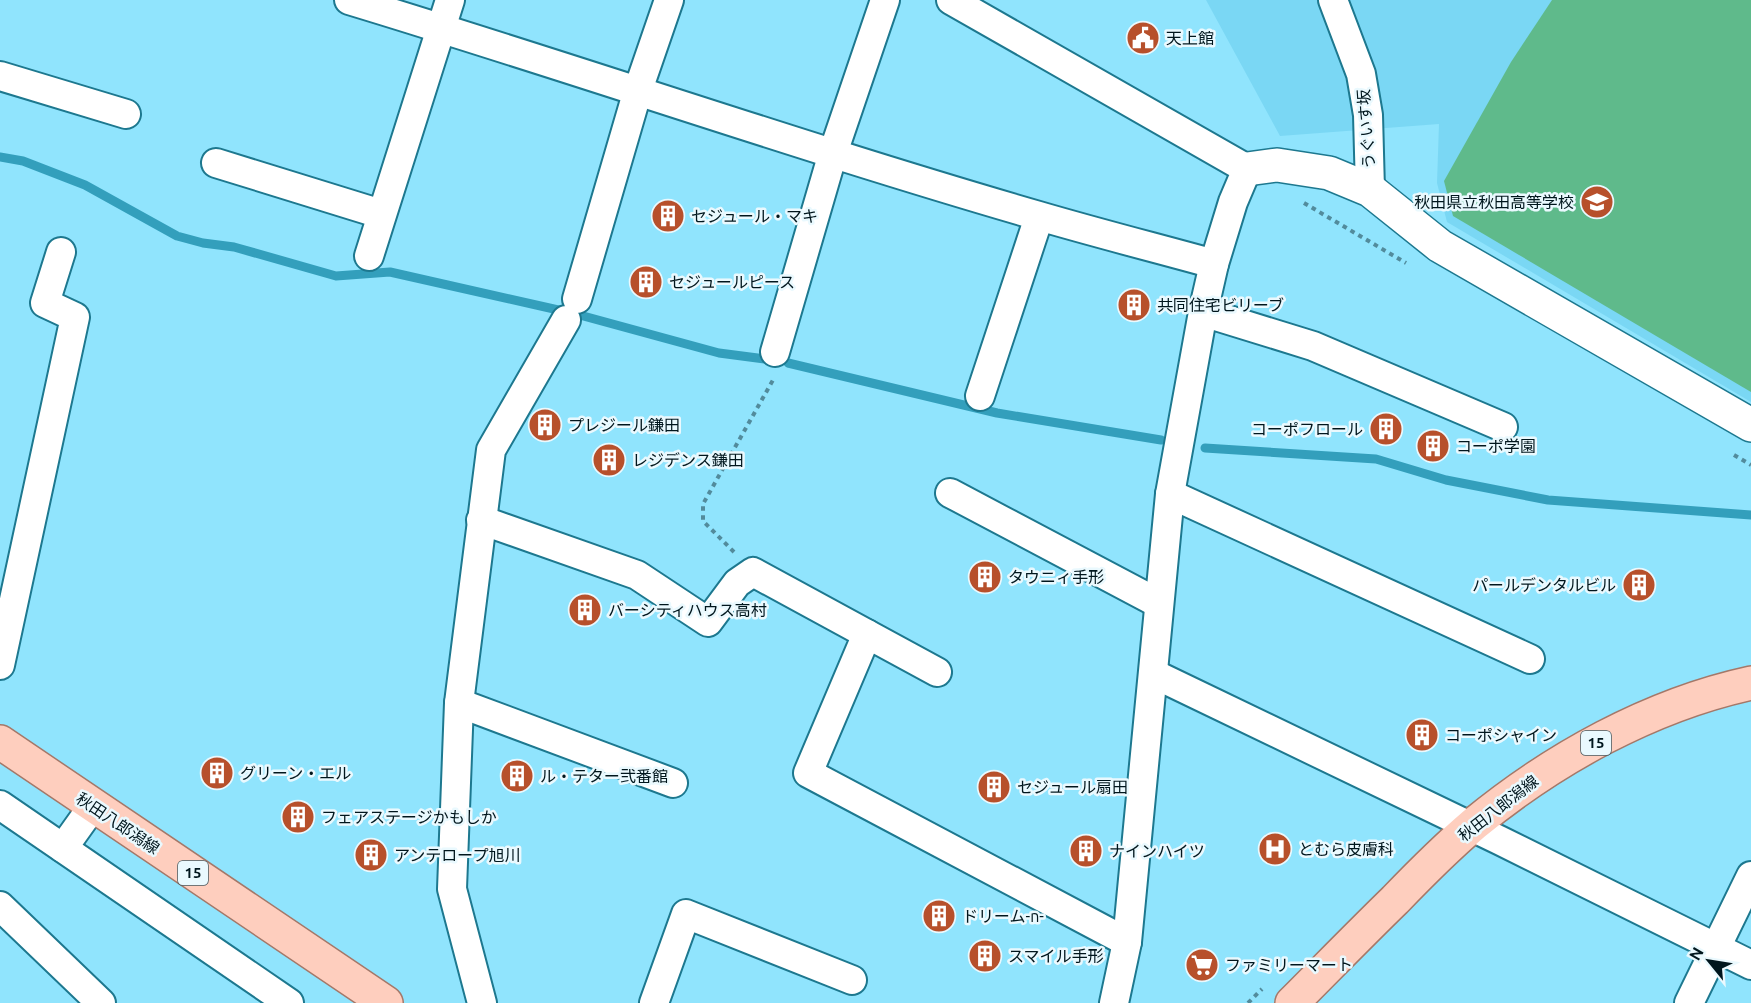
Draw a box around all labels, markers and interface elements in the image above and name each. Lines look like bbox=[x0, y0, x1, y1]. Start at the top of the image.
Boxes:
public building icon: 天上館 bbox=[1125, 20, 1161, 56]
place label: 天上館 bbox=[1166, 29, 1214, 47]
street label: うぐいす坂 bbox=[1354, 88, 1378, 170]
school or university icon: 秋田県立秋田高等学校 bbox=[1579, 184, 1615, 220]
place label: 秋田県立秋田高等学校 bbox=[1414, 193, 1574, 211]
building icon: セジュール・マキ bbox=[650, 198, 686, 234]
place label: セジュール・マキ bbox=[691, 207, 818, 225]
building icon: セジュールピース bbox=[628, 264, 664, 300]
place label: セジュールピース bbox=[669, 273, 795, 291]
building icon: 共同住宅ビリーブ bbox=[1116, 287, 1152, 323]
place label: 共同住宅ビリーブ bbox=[1157, 296, 1284, 314]
building icon: プレジール鎌田 bbox=[527, 407, 563, 443]
building icon: コーポフロール bbox=[1368, 411, 1404, 447]
place label: プレジール鎌田 bbox=[568, 416, 680, 434]
place label: コーポフロール bbox=[1251, 420, 1363, 438]
building icon: コーポ学園 bbox=[1415, 428, 1451, 464]
place label: コーポ学園 bbox=[1456, 437, 1536, 455]
building icon: レジデンス鎌田 bbox=[591, 442, 627, 478]
place label: レジデンス鎌田 bbox=[632, 451, 744, 469]
building icon: タウニィ手形 bbox=[967, 559, 1003, 595]
building icon: パールデンタルビル bbox=[1621, 567, 1657, 603]
place label: タウニィ手形 bbox=[1008, 568, 1104, 586]
place label: パールデンタルビル bbox=[1472, 576, 1616, 594]
building icon: バーシティハウス高村 bbox=[567, 592, 603, 628]
place label: バーシティハウス高村 bbox=[608, 601, 767, 619]
building icon: コーポシャイン bbox=[1404, 717, 1440, 753]
place label: コーポシャイン bbox=[1445, 726, 1557, 744]
road number: 15 bbox=[1581, 731, 1611, 755]
building icon: グリーン・エル bbox=[199, 755, 235, 791]
building icon: ル・テター弐番館 bbox=[499, 758, 535, 794]
place label: グリーン・エル bbox=[240, 764, 351, 782]
place label: ル・テター弐番館 bbox=[540, 767, 668, 785]
building icon: セジュール扇田 bbox=[976, 769, 1012, 805]
street label: 秋田八郎潟線 bbox=[1455, 771, 1541, 845]
place label: セジュール扇田 bbox=[1017, 778, 1128, 796]
street label: 秋田八郎潟線 bbox=[73, 789, 163, 857]
building icon: フェアステージかもしか bbox=[280, 799, 316, 835]
place label: フェアステージかもしか bbox=[321, 808, 497, 826]
hospital icon: とむら皮膚科 bbox=[1257, 831, 1293, 867]
building icon: ナインハイツ bbox=[1068, 833, 1104, 869]
building icon: アンテロープ旭川 bbox=[353, 837, 389, 873]
place label: とむら皮膚科 bbox=[1298, 840, 1394, 858]
place label: ナインハイツ bbox=[1109, 842, 1205, 860]
place label: アンテロープ旭川 bbox=[394, 846, 520, 864]
road number: 15 bbox=[178, 861, 208, 885]
building icon: ドリーム-n- bbox=[921, 898, 957, 934]
place label: ドリーム-n- bbox=[962, 907, 1044, 925]
north arrow bbox=[1679, 931, 1739, 991]
building icon: スマイル手形 bbox=[967, 938, 1003, 974]
text: N bbox=[1685, 944, 1707, 963]
place label: スマイル手形 bbox=[1008, 947, 1104, 965]
supermarket icon: ファミリーマート bbox=[1184, 947, 1220, 983]
place label: ファミリーマート bbox=[1225, 956, 1353, 974]

